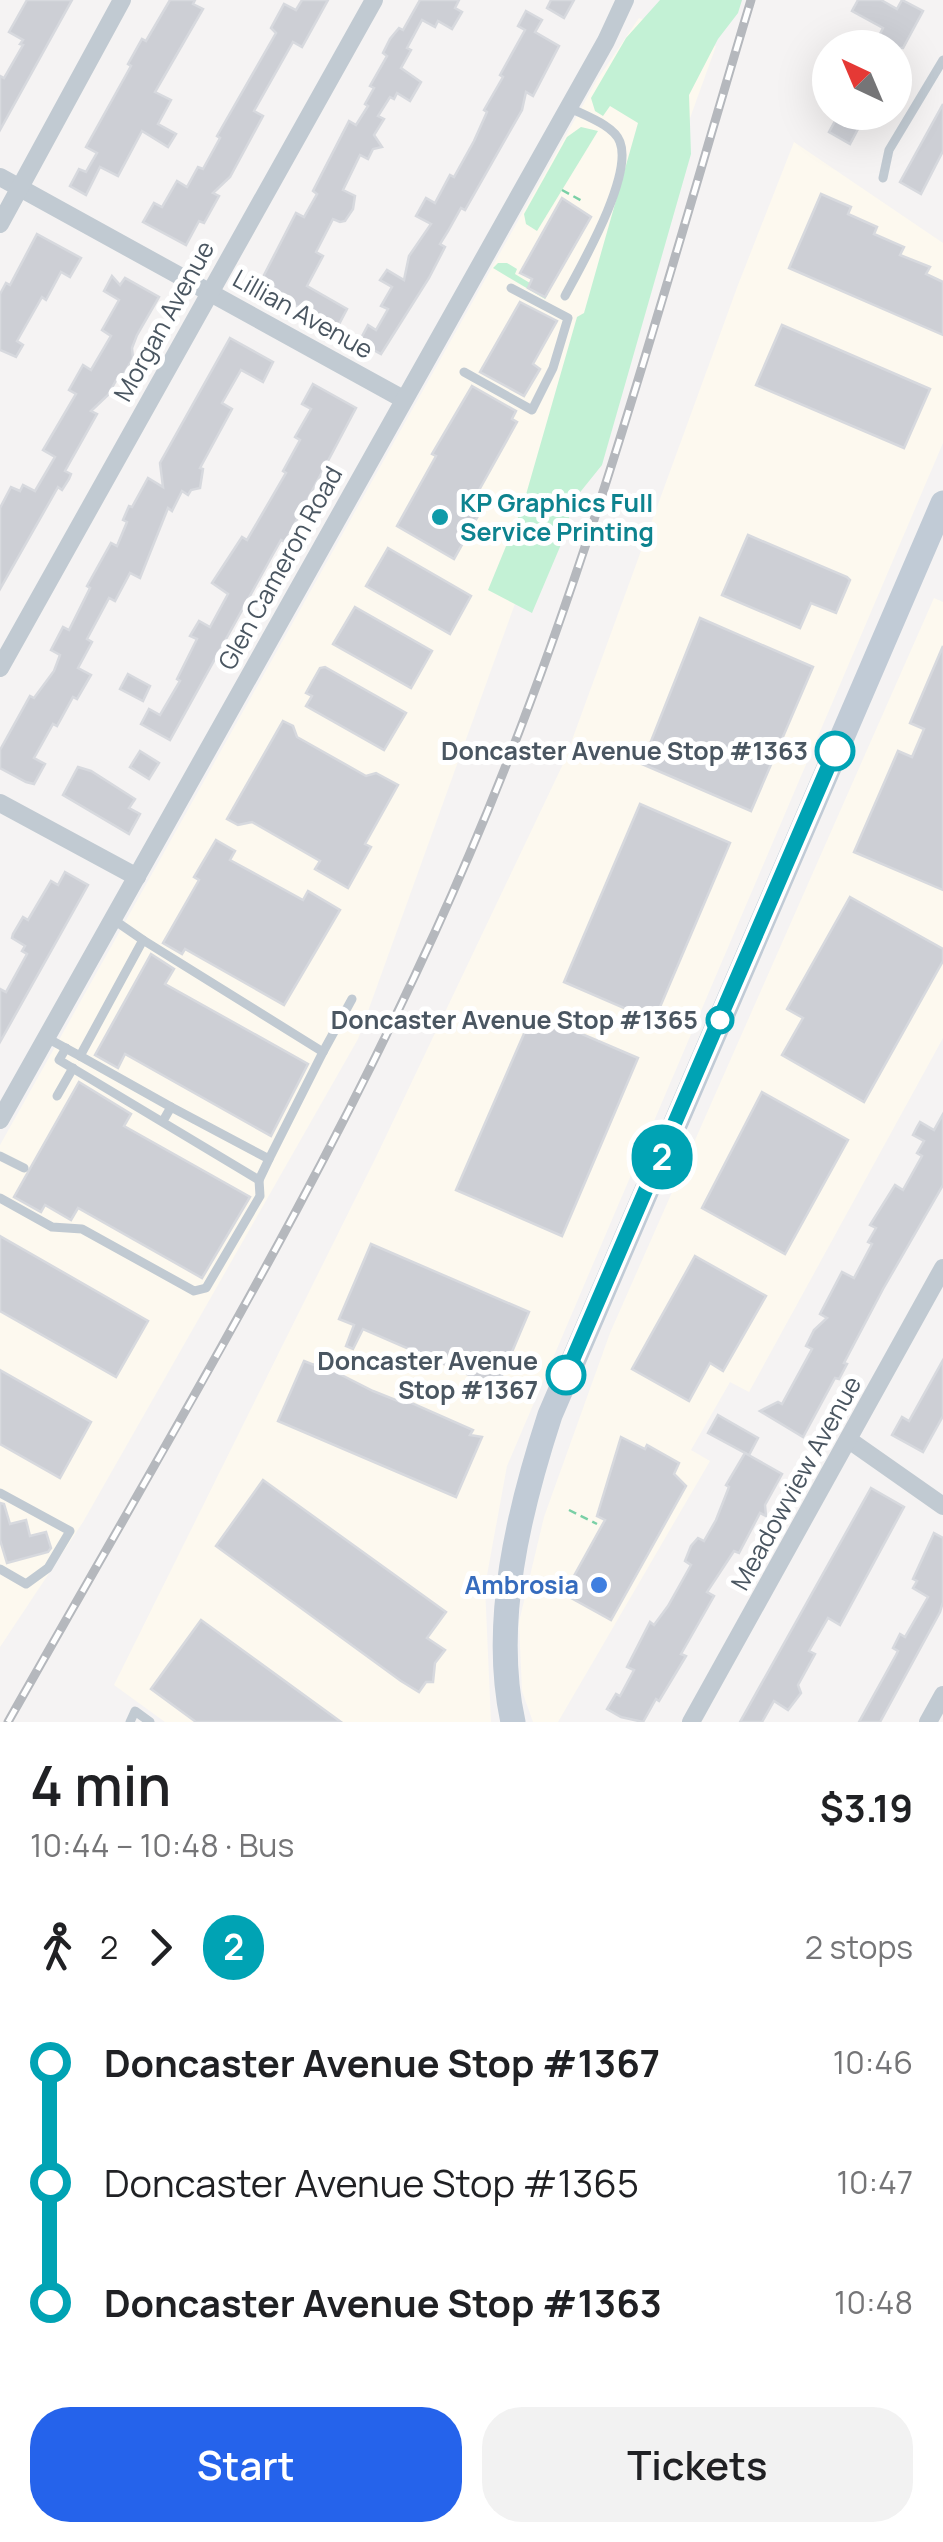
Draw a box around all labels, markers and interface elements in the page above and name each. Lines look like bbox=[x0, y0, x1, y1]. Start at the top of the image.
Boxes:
north arrow bbox=[812, 30, 912, 130]
map controls bbox=[812, 30, 912, 130]
street label: Morgan Avenue bbox=[105, 234, 222, 407]
street label: Lillian Avenue bbox=[227, 261, 380, 367]
street label: Glen Cameron Road bbox=[209, 460, 350, 676]
place label: KP Graphics Full Service Printing bbox=[460, 485, 654, 549]
marker: KP Graphics Full Service Printing bbox=[429, 506, 451, 528]
marker: Doncaster Avenue Stop #1363 bbox=[816, 732, 854, 770]
place label: Doncaster Avenue Stop #1363 bbox=[441, 733, 808, 768]
place label: Doncaster Avenue Stop #1365 bbox=[331, 1002, 698, 1037]
marker: Doncaster Avenue Stop #1365 bbox=[707, 1007, 733, 1033]
line badge: 2 bbox=[630, 1124, 694, 1190]
text: 2 bbox=[652, 1133, 672, 1181]
place label: Doncaster Avenue Stop #1367 bbox=[317, 1343, 538, 1407]
marker: Doncaster Avenue Stop #1367 bbox=[547, 1356, 585, 1394]
street label: Meadowview Avenue bbox=[722, 1369, 869, 1596]
place label: Ambrosia bbox=[465, 1567, 579, 1602]
marker: Ambrosia bbox=[588, 1574, 610, 1596]
text: 4 min bbox=[30, 1747, 171, 1823]
text: $3.19 bbox=[820, 1781, 913, 1833]
text: 10:44 – 10:48 · Bus bbox=[30, 1823, 294, 1867]
icon: walk bbox=[30, 1920, 85, 1975]
icon: forward bbox=[133, 1920, 188, 1975]
text: 2 bbox=[223, 1923, 244, 1971]
text: 2 bbox=[100, 1925, 118, 1969]
text: 2 stops bbox=[805, 1925, 913, 1969]
text: Doncaster Avenue Stop #1367 bbox=[104, 2036, 660, 2088]
text: 10:46 bbox=[833, 2040, 913, 2084]
text: Doncaster Avenue Stop #1365 bbox=[104, 2156, 639, 2208]
text: 10:47 bbox=[837, 2160, 913, 2204]
text: Doncaster Avenue Stop #1363 bbox=[104, 2276, 662, 2328]
text: 10:48 bbox=[834, 2280, 913, 2324]
button: Start bbox=[30, 2407, 462, 2522]
button: Tickets bbox=[482, 2407, 913, 2522]

